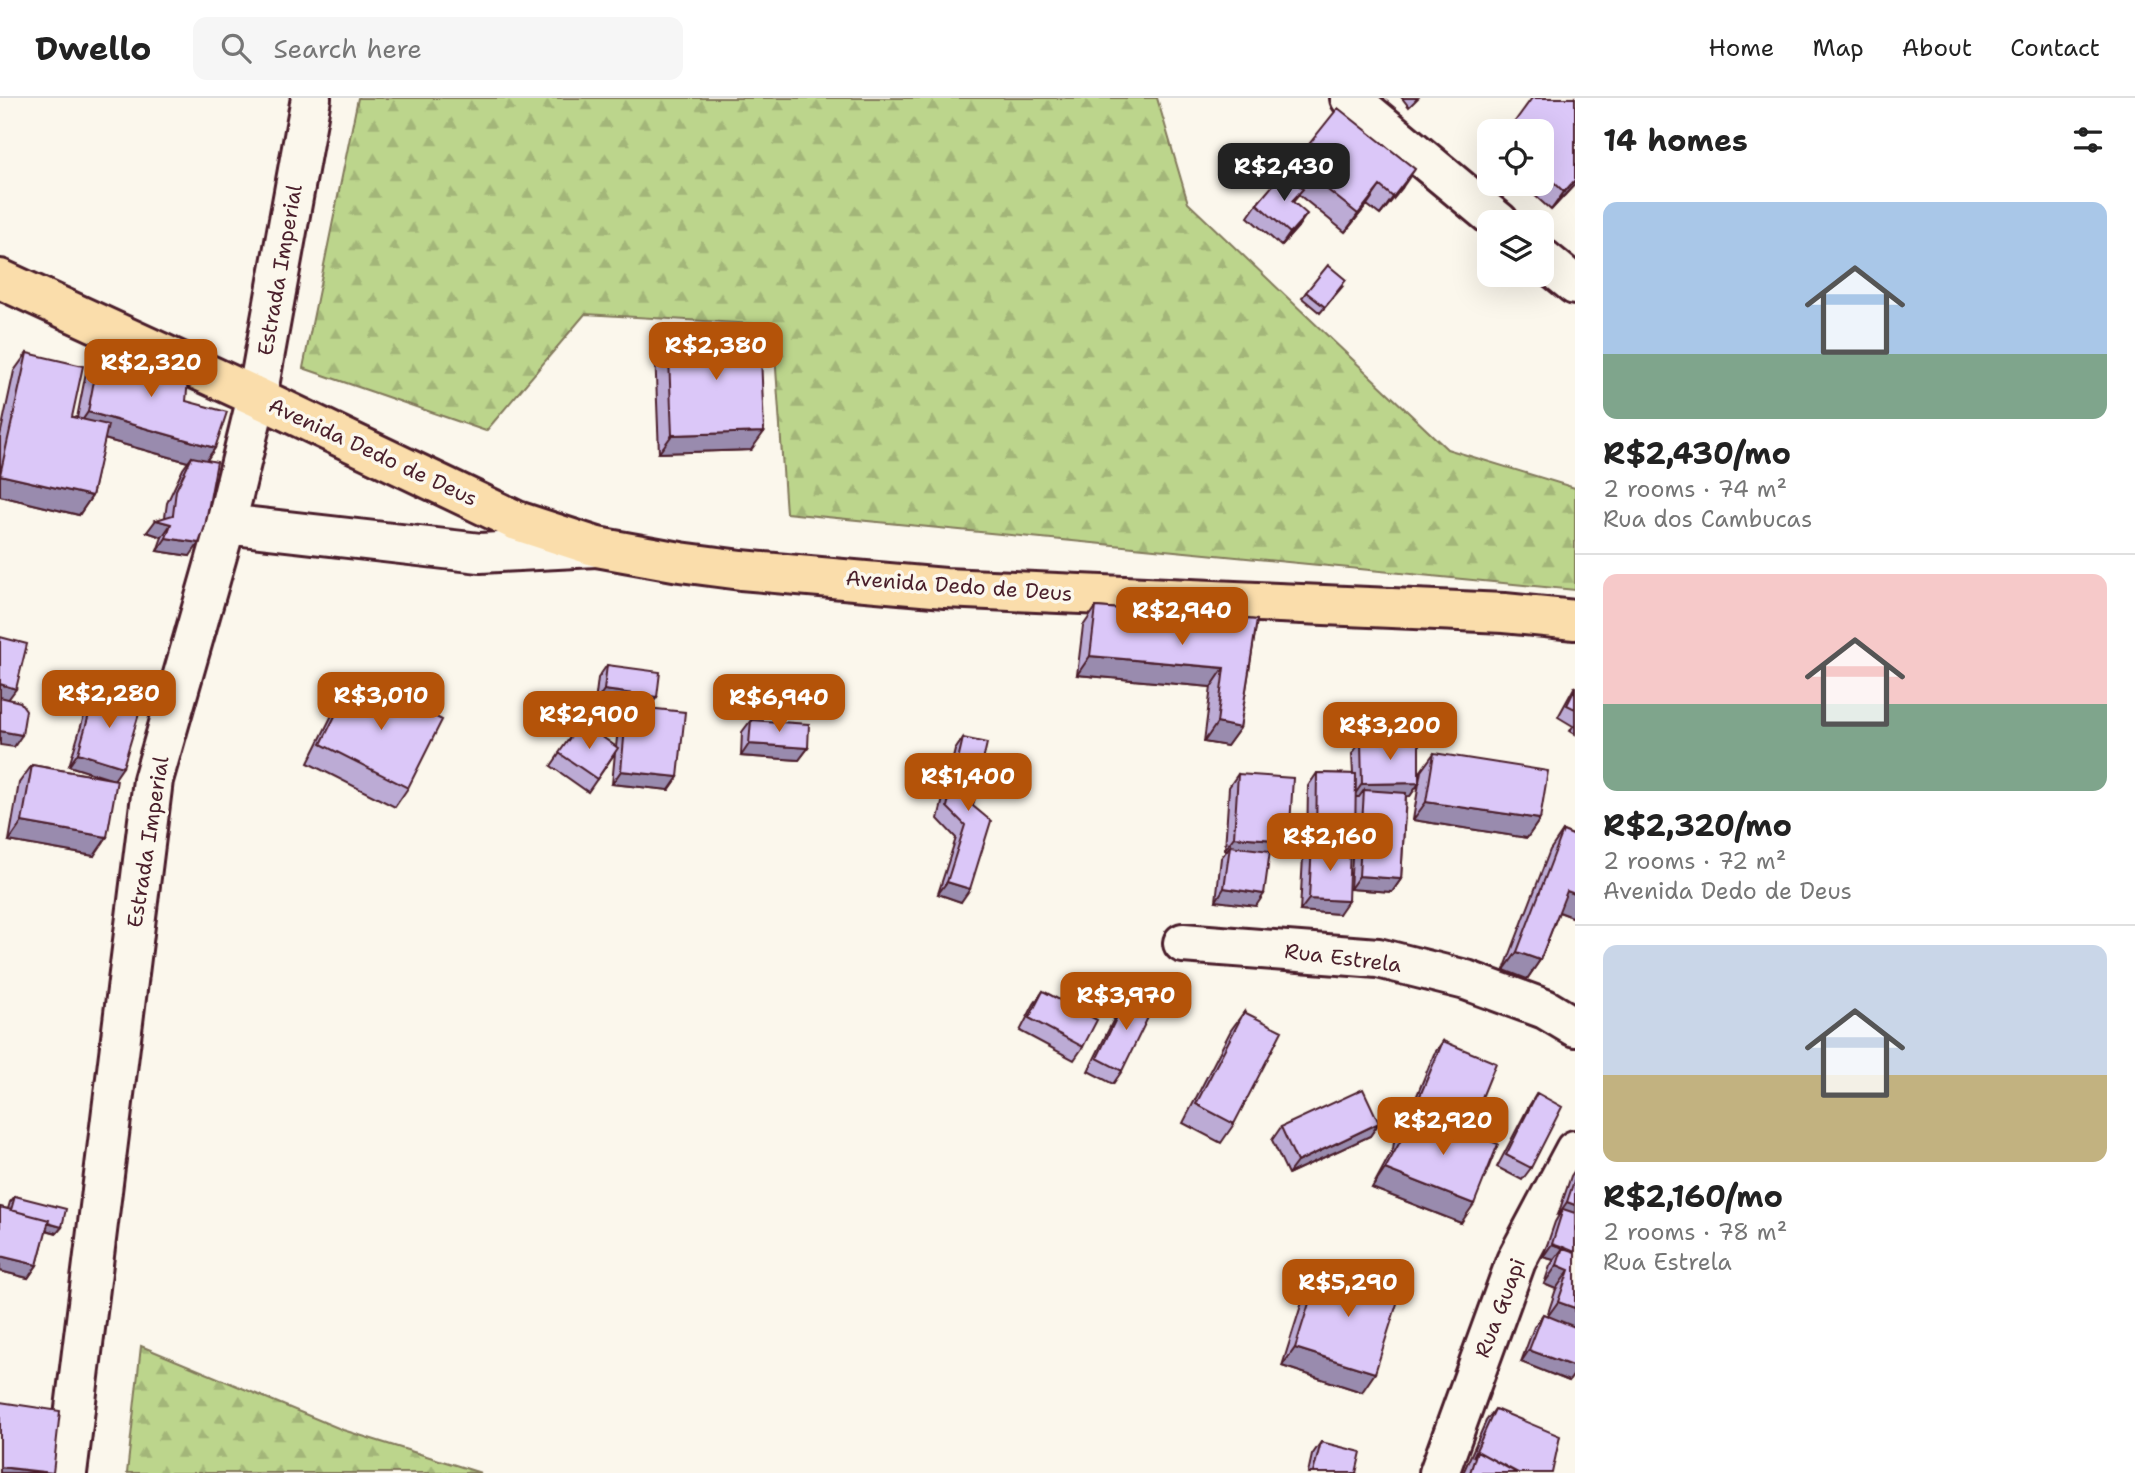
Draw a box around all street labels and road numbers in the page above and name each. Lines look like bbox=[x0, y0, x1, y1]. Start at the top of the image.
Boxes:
street label: Estrada Imperial bbox=[251, 182, 309, 358]
street label: Avenida Dedo de Deus bbox=[264, 391, 482, 513]
street label: Avenida Dedo de Deus bbox=[845, 564, 1073, 608]
street label: Estrada Imperial bbox=[121, 754, 175, 930]
street label: Rua Estrela bbox=[1283, 937, 1403, 979]
street label: Rua Guapi bbox=[1468, 1254, 1532, 1362]

